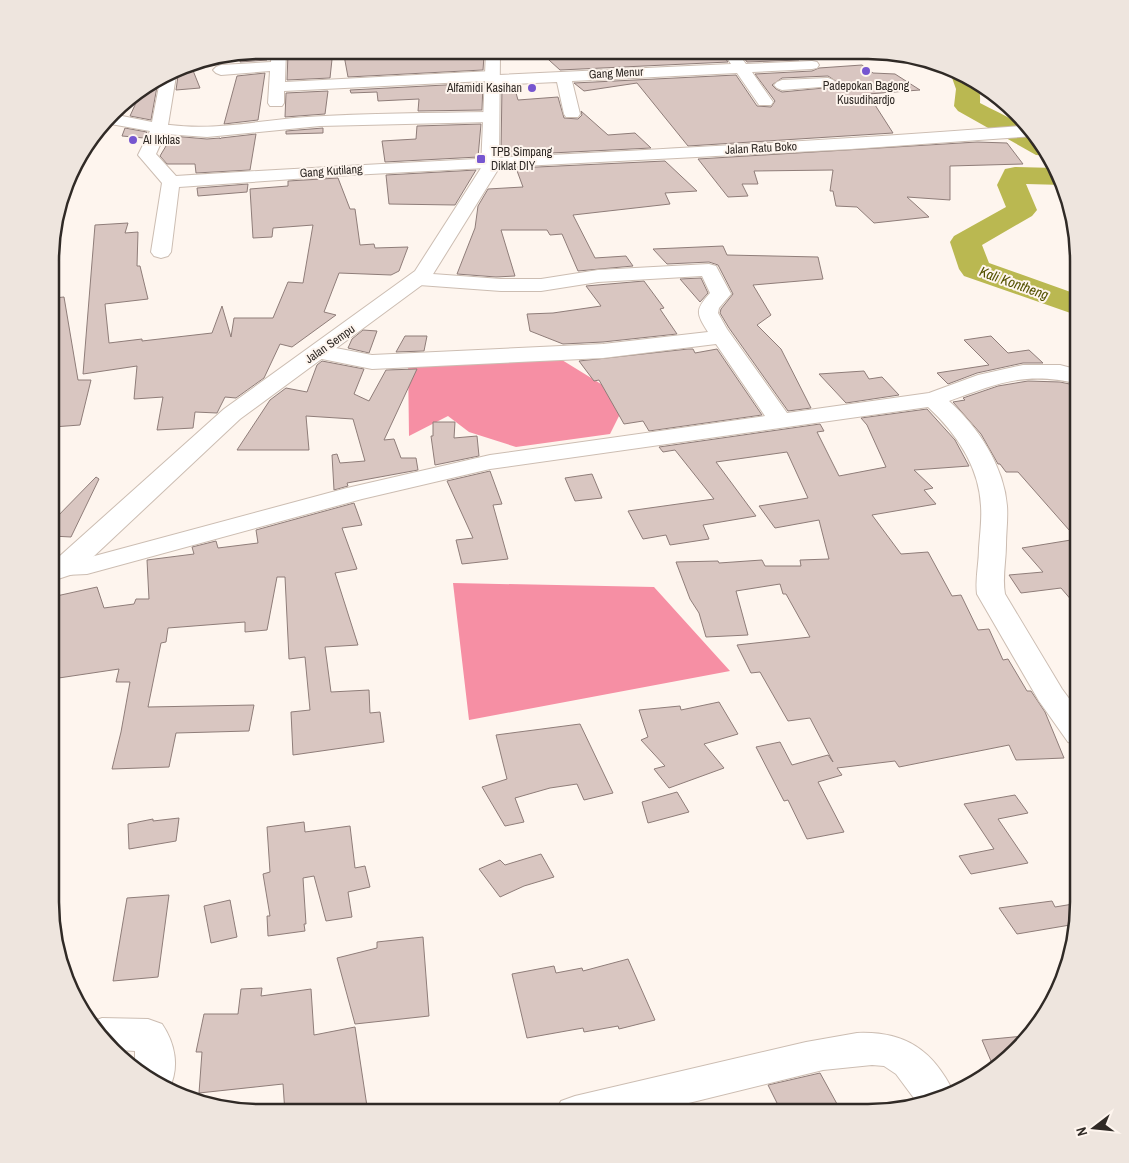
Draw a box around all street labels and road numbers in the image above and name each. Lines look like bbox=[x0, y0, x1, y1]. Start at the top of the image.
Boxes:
street label: Gang Menur bbox=[588, 64, 644, 82]
street label: Jalan Ratu Boko bbox=[725, 138, 797, 158]
street label: Gang Kutilang bbox=[299, 161, 363, 181]
street label: Jalan Sempu bbox=[302, 321, 358, 367]

